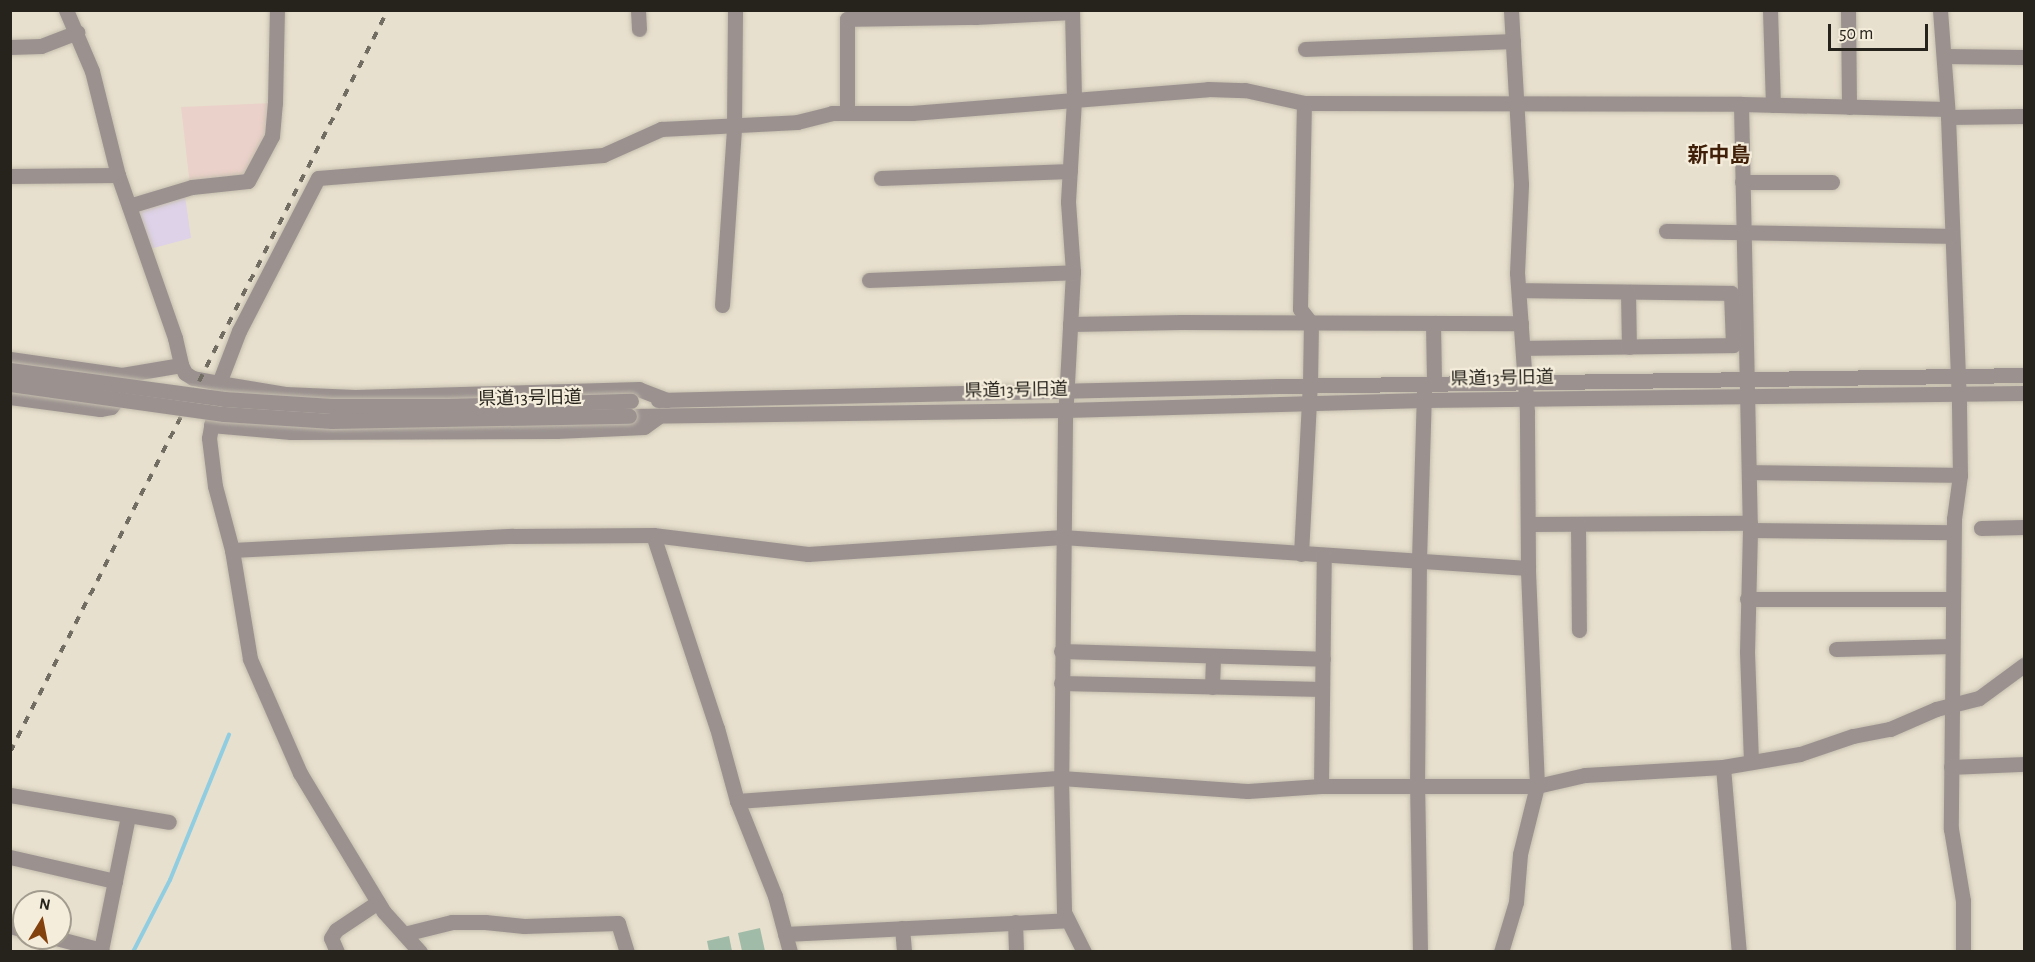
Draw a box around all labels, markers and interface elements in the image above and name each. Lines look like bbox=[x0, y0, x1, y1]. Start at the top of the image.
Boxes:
scale bar bbox=[1831, 12, 1932, 50]
text: 50 m bbox=[1839, 25, 1873, 43]
district label: 新中島 bbox=[1688, 143, 1750, 169]
street label: 県道13号旧道 bbox=[1450, 367, 1554, 391]
street label: 県道13号旧道 bbox=[964, 379, 1068, 403]
street label: 県道13号旧道 bbox=[478, 387, 582, 411]
north arrow bbox=[12, 890, 72, 950]
text: N bbox=[38, 895, 52, 913]

